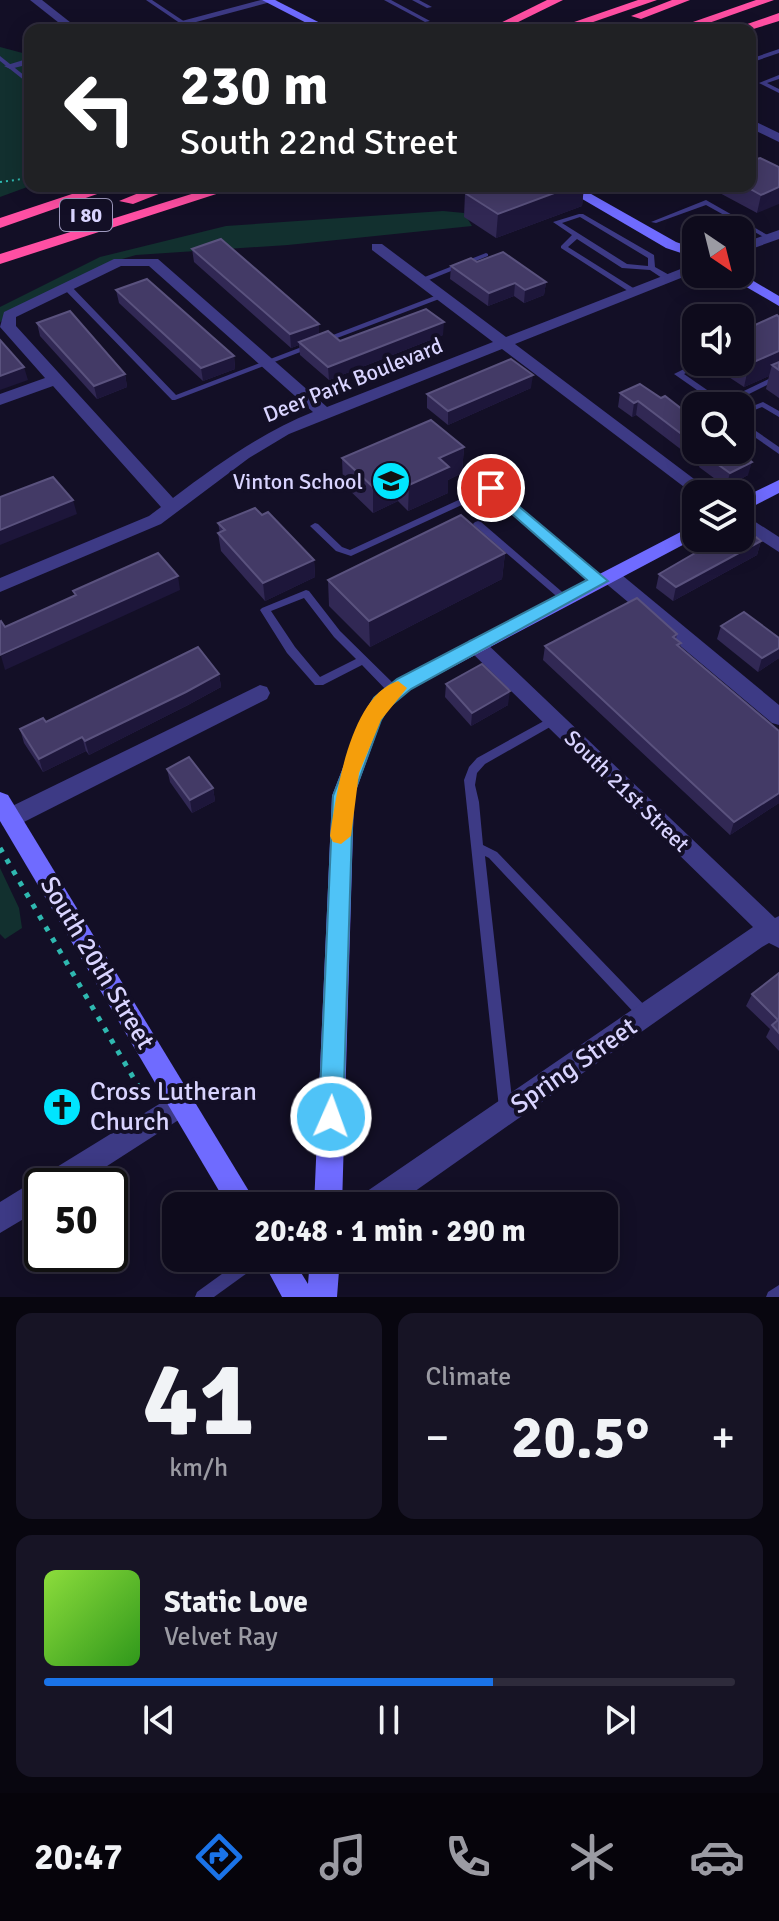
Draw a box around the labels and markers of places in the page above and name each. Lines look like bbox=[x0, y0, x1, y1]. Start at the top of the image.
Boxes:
pin bbox=[457, 454, 525, 522]
school or university icon: Vinton School bbox=[370, 460, 412, 502]
place label: Vinton School bbox=[233, 468, 363, 495]
place label: Cross Lutheran Church bbox=[90, 1076, 257, 1138]
church icon: Cross Lutheran Church bbox=[41, 1086, 83, 1128]

